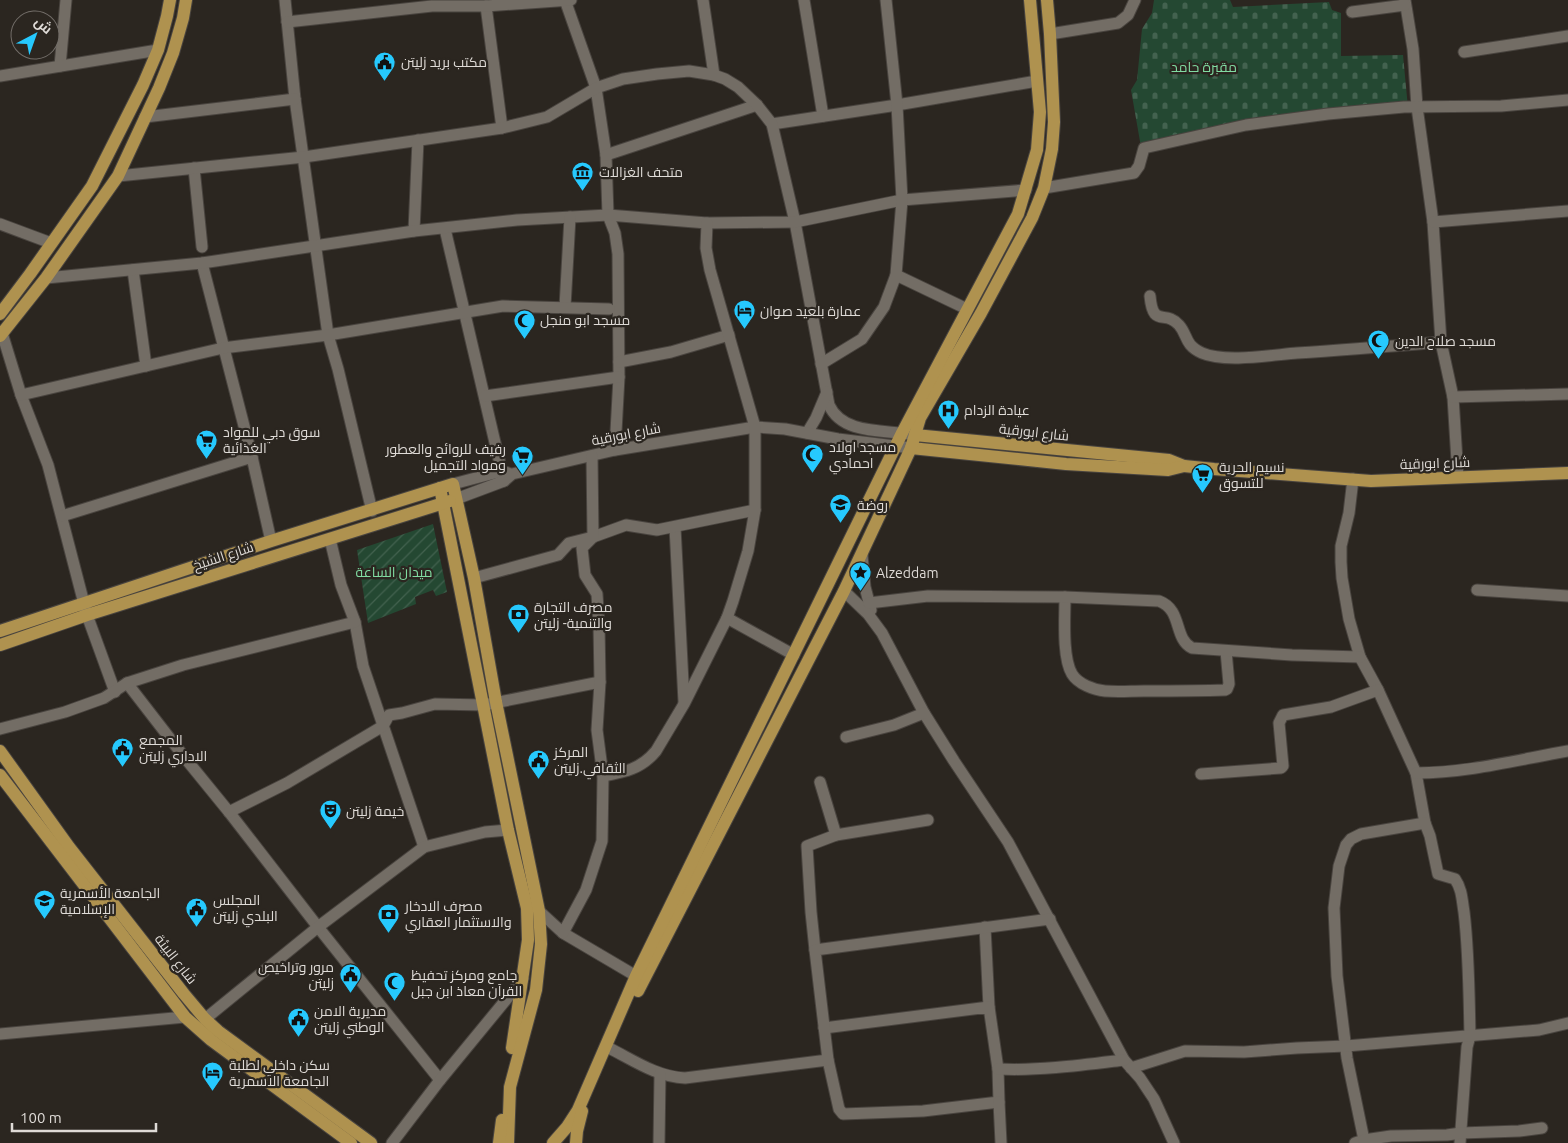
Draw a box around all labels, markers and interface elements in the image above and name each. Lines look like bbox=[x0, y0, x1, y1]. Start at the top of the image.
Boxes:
north arrow bbox=[10, 10, 60, 60]
text: ش bbox=[31, 13, 56, 38]
public building icon: مكتب بريد زليتن bbox=[373, 50, 397, 81]
place label: مكتب بريد زليتن bbox=[401, 54, 487, 70]
park label: مقبرة حامد bbox=[1171, 59, 1237, 75]
museum icon: متحف الغزالات bbox=[571, 160, 595, 191]
place label: متحف الغزالات bbox=[599, 164, 683, 180]
hotel icon: عمارة بلعيد صوان bbox=[732, 299, 756, 330]
place label: عمارة بلعيد صوان bbox=[760, 303, 861, 319]
mosque icon: مسجد ابو منجل bbox=[512, 308, 536, 339]
place label: مسجد ابو منجل bbox=[540, 312, 630, 328]
mosque icon: مسجد صلاح الدين bbox=[1367, 329, 1391, 360]
place label: مسجد صلاح الدين bbox=[1395, 333, 1496, 350]
hospital icon: عيادة الزدام bbox=[936, 398, 960, 429]
place label: عيادة الزدام bbox=[964, 402, 1030, 420]
street label: شارع ابورقية bbox=[590, 419, 662, 450]
street label: شارع ابورقية bbox=[998, 420, 1070, 445]
place label: سوق دبي للمواد الغذائية bbox=[223, 424, 320, 456]
supermarket icon: سوق دبي للمواد الغذائية bbox=[195, 428, 219, 459]
place label: مسجد اولاد احمادي bbox=[829, 439, 896, 475]
place label: رفيف للروائح والعطور ومواد التجميل bbox=[385, 441, 506, 473]
mosque icon: مسجد اولاد احمادي bbox=[801, 443, 825, 474]
supermarket icon: رفيف للروائح والعطور ومواد التجميل bbox=[510, 445, 534, 476]
street label: شارع ابورقية bbox=[1400, 454, 1470, 473]
place label: نسيم الحرية للتسوق bbox=[1219, 459, 1285, 492]
supermarket icon: نسيم الحرية للتسوق bbox=[1191, 463, 1215, 494]
school or university icon: روضة bbox=[829, 493, 853, 524]
place label: روضة bbox=[857, 497, 888, 513]
street label: شارع الشيخ bbox=[191, 539, 256, 574]
place icon: Alzeddam bbox=[848, 561, 872, 592]
park label: ميدان الساعة bbox=[355, 564, 433, 580]
place label: Alzeddam bbox=[876, 565, 939, 581]
place label: مصرف التجارة والتنمية- زليتن bbox=[534, 599, 612, 631]
bank icon: مصرف التجارة والتنمية- زليتن bbox=[506, 603, 530, 634]
place label: المجمع الاداري زليتن bbox=[139, 732, 207, 768]
public building icon: المجمع الاداري زليتن bbox=[111, 736, 135, 767]
place label: المركز الثقافي.زليتن bbox=[553, 744, 626, 780]
public building icon: المركز الثقافي.زليتن bbox=[526, 748, 550, 779]
theatre icon: خيمة زليتن bbox=[318, 799, 342, 830]
place label: خيمة زليتن bbox=[346, 803, 404, 819]
place label: الجامعة الأسمرية الإسلامية bbox=[60, 885, 160, 918]
school or university icon: الجامعة الأسمرية الإسلامية bbox=[32, 889, 56, 920]
place label: المجلس البلدي زليتن bbox=[213, 892, 278, 928]
public building icon: المجلس البلدي زليتن bbox=[185, 896, 209, 927]
place label: مصرف اﻻدخار واﻻستثمار العقاري bbox=[404, 898, 512, 934]
bank icon: مصرف اﻻدخار واﻻستثمار العقاري bbox=[377, 902, 401, 933]
street label: شارع البيئة bbox=[151, 931, 200, 988]
place label: مرور وتراخيص زليتن bbox=[258, 959, 334, 991]
public building icon: مرور وتراخيص زليتن bbox=[338, 963, 362, 994]
place label: جامع ومركز تحفيظ القرآن معاذ ابن جبل bbox=[411, 967, 522, 999]
mosque icon: جامع ومركز تحفيظ القرآن معاذ ابن جبل bbox=[383, 971, 407, 1002]
place label: مديرية الامن الوطني زليتن bbox=[314, 1003, 386, 1039]
public building icon: مديرية الامن الوطني زليتن bbox=[286, 1007, 310, 1038]
place label: سكن داخلي لطلبة الجامعة اﻻسمرية bbox=[229, 1057, 330, 1089]
hotel icon: سكن داخلي لطلبة الجامعة اﻻسمرية bbox=[201, 1061, 225, 1092]
scale bar bbox=[12, 1100, 156, 1132]
text: 100 m bbox=[20, 1109, 62, 1126]

